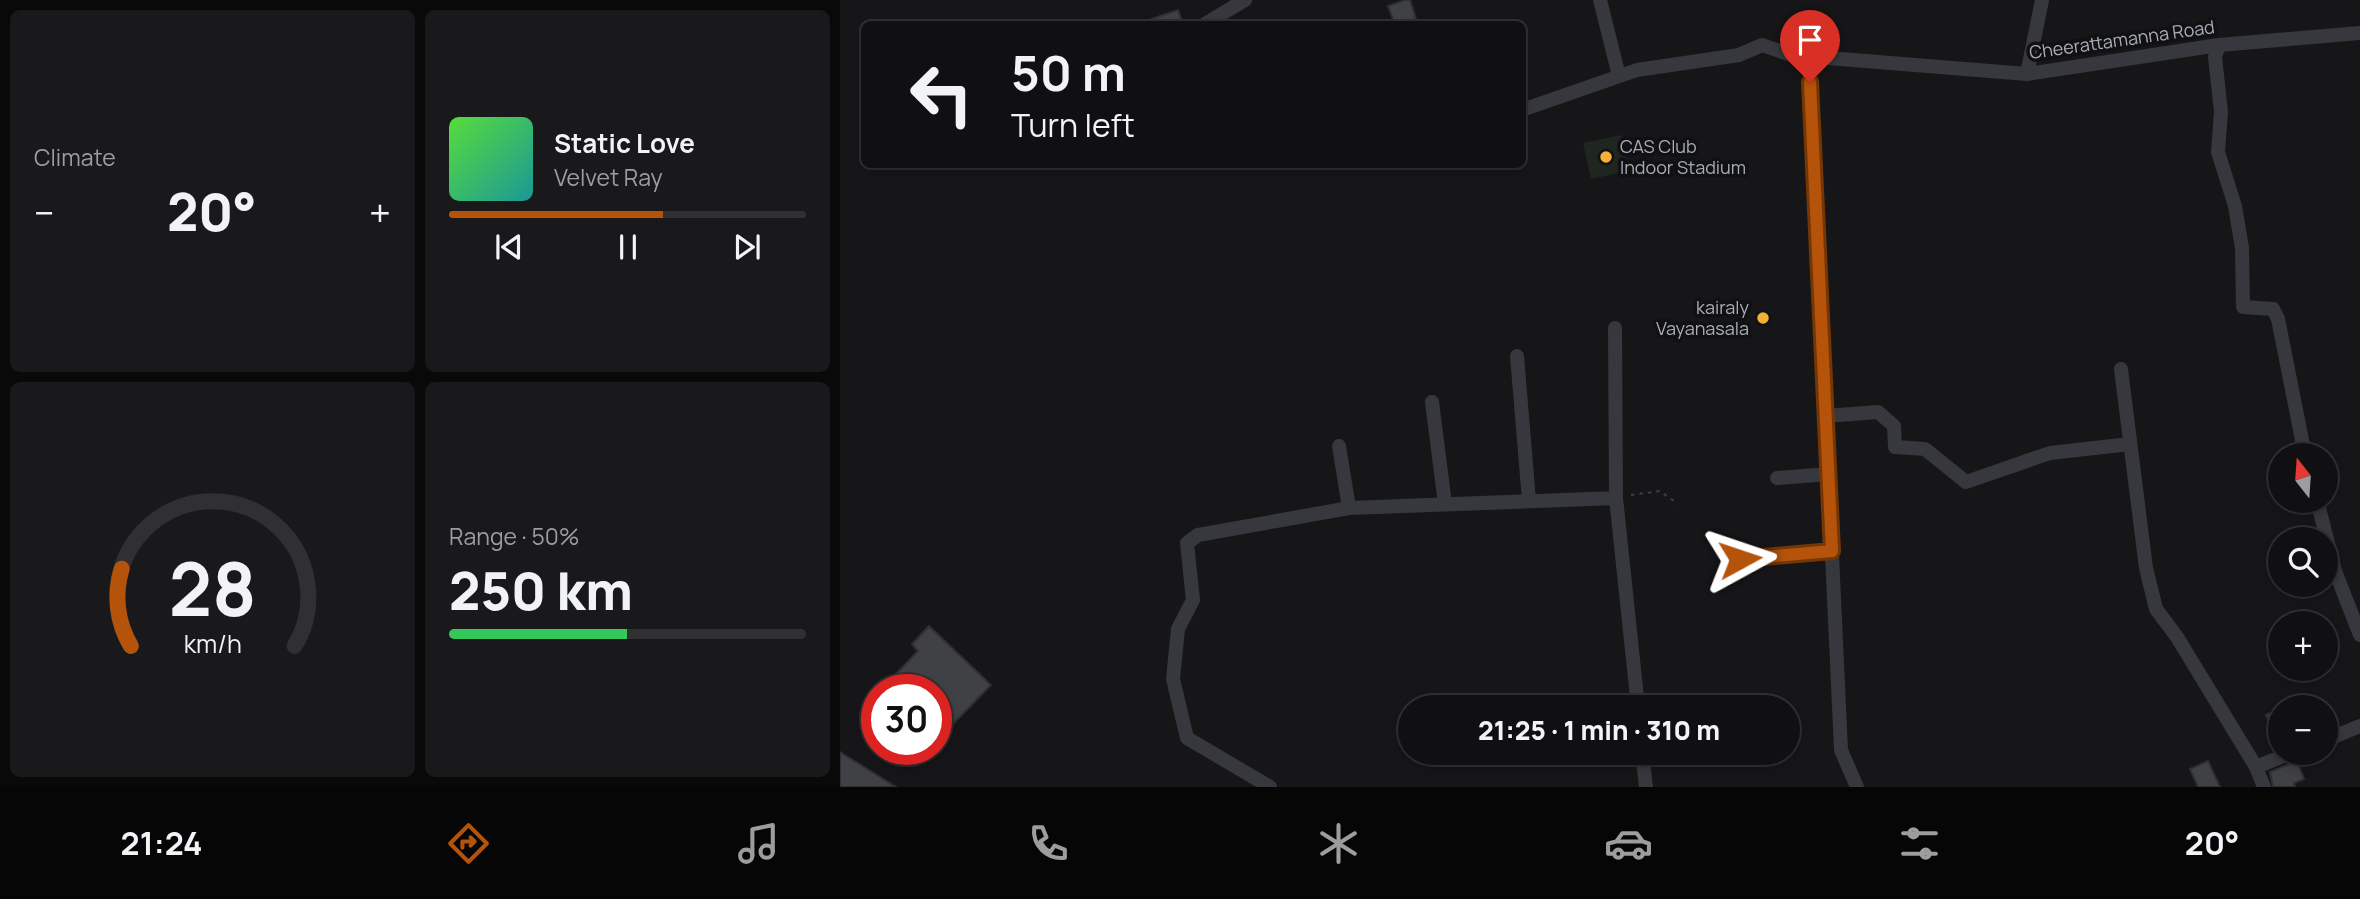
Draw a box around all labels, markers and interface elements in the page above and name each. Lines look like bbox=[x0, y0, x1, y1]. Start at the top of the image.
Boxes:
pin bbox=[1780, 10, 1840, 82]
street label: Cheerattamanna Road bbox=[2028, 14, 2216, 64]
icon: arrive bbox=[1791, 21, 1829, 59]
text: 50 m bbox=[1011, 39, 1126, 106]
icon: left bbox=[896, 49, 987, 140]
text: Turn left bbox=[1011, 103, 1135, 147]
text: Static Love bbox=[554, 125, 695, 161]
place label: CAS Club Indoor Stadium bbox=[1620, 134, 1746, 179]
text: Climate bbox=[34, 141, 116, 173]
marker: CAS Club Indoor Stadium bbox=[1598, 149, 1614, 165]
text: Velvet Ray bbox=[554, 161, 663, 193]
text: 20° bbox=[167, 176, 257, 247]
text: − bbox=[34, 186, 55, 238]
text: + bbox=[369, 186, 391, 238]
icon: previous bbox=[490, 228, 528, 266]
icon: pause bbox=[609, 228, 647, 266]
icon: next bbox=[728, 228, 766, 266]
place label: kairaly Vayanasala bbox=[1656, 295, 1749, 340]
marker: kairaly Vayanasala bbox=[1755, 310, 1771, 326]
north arrow bbox=[2268, 443, 2338, 513]
map controls bbox=[2268, 443, 2338, 765]
text: Range · 50% bbox=[449, 520, 579, 552]
position arrow bbox=[1703, 522, 1777, 596]
button: search bbox=[2268, 527, 2338, 597]
text: 28 bbox=[169, 538, 256, 638]
text: 250 km bbox=[449, 555, 633, 626]
button: + bbox=[2268, 611, 2338, 681]
text: km/h bbox=[183, 625, 242, 660]
speed limit sign: 30 bbox=[861, 674, 952, 765]
button: − bbox=[2268, 695, 2338, 765]
text: 21:25 · 1 min · 310 m bbox=[1478, 712, 1720, 748]
icon: directions bbox=[444, 819, 493, 868]
icon: music bbox=[734, 819, 783, 868]
icon: phone bbox=[1024, 819, 1073, 868]
icon: climate bbox=[1314, 819, 1363, 868]
icon: car bbox=[1604, 819, 1653, 868]
icon: filters bbox=[1895, 819, 1944, 868]
text: 21:24 bbox=[121, 821, 203, 865]
text: 20° bbox=[2185, 821, 2239, 865]

